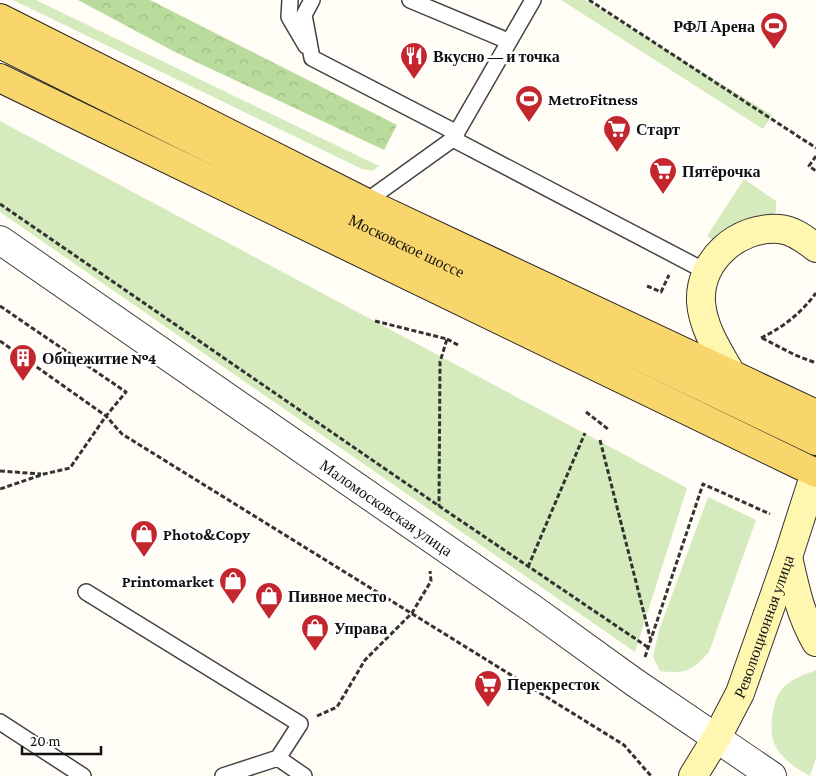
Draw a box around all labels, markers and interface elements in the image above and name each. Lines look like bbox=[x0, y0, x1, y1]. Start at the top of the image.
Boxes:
sports icon: РФЛ Арена bbox=[759, 11, 789, 50]
place label: РФЛ Арена bbox=[673, 18, 755, 36]
restaurant icon: Вкусно — и точка bbox=[399, 41, 429, 80]
place label: Вкусно — и точка bbox=[433, 48, 560, 66]
sports icon: MetroFitness bbox=[514, 84, 544, 123]
place label: MetroFitness bbox=[548, 91, 638, 108]
supermarket icon: Старт bbox=[602, 114, 632, 153]
place label: Старт bbox=[636, 121, 680, 139]
supermarket icon: Пятёрочка bbox=[648, 156, 678, 195]
place label: Пятёрочка bbox=[682, 163, 761, 181]
street label: Московское шоссе bbox=[346, 211, 467, 281]
building icon: Общежитие №4 bbox=[8, 343, 38, 382]
place label: Общежитие №4 bbox=[42, 350, 157, 367]
street label: Маломосковская улица bbox=[317, 456, 455, 560]
shop icon: Photo&Copy bbox=[129, 519, 159, 558]
place label: Photo&Copy bbox=[163, 526, 250, 543]
street label: Революционная улица bbox=[731, 553, 797, 701]
shop icon: Printomarket bbox=[218, 566, 248, 605]
place label: Printomarket bbox=[122, 573, 214, 590]
shop icon: Пивное место bbox=[254, 581, 284, 620]
place label: Пивное место bbox=[288, 588, 387, 605]
shop icon: Управа bbox=[300, 613, 330, 652]
place label: Управа bbox=[334, 620, 387, 638]
supermarket icon: Перекресток bbox=[473, 669, 503, 708]
place label: Перекресток bbox=[507, 676, 601, 694]
scale bar bbox=[22, 724, 101, 756]
text: 20 m bbox=[30, 733, 61, 749]

